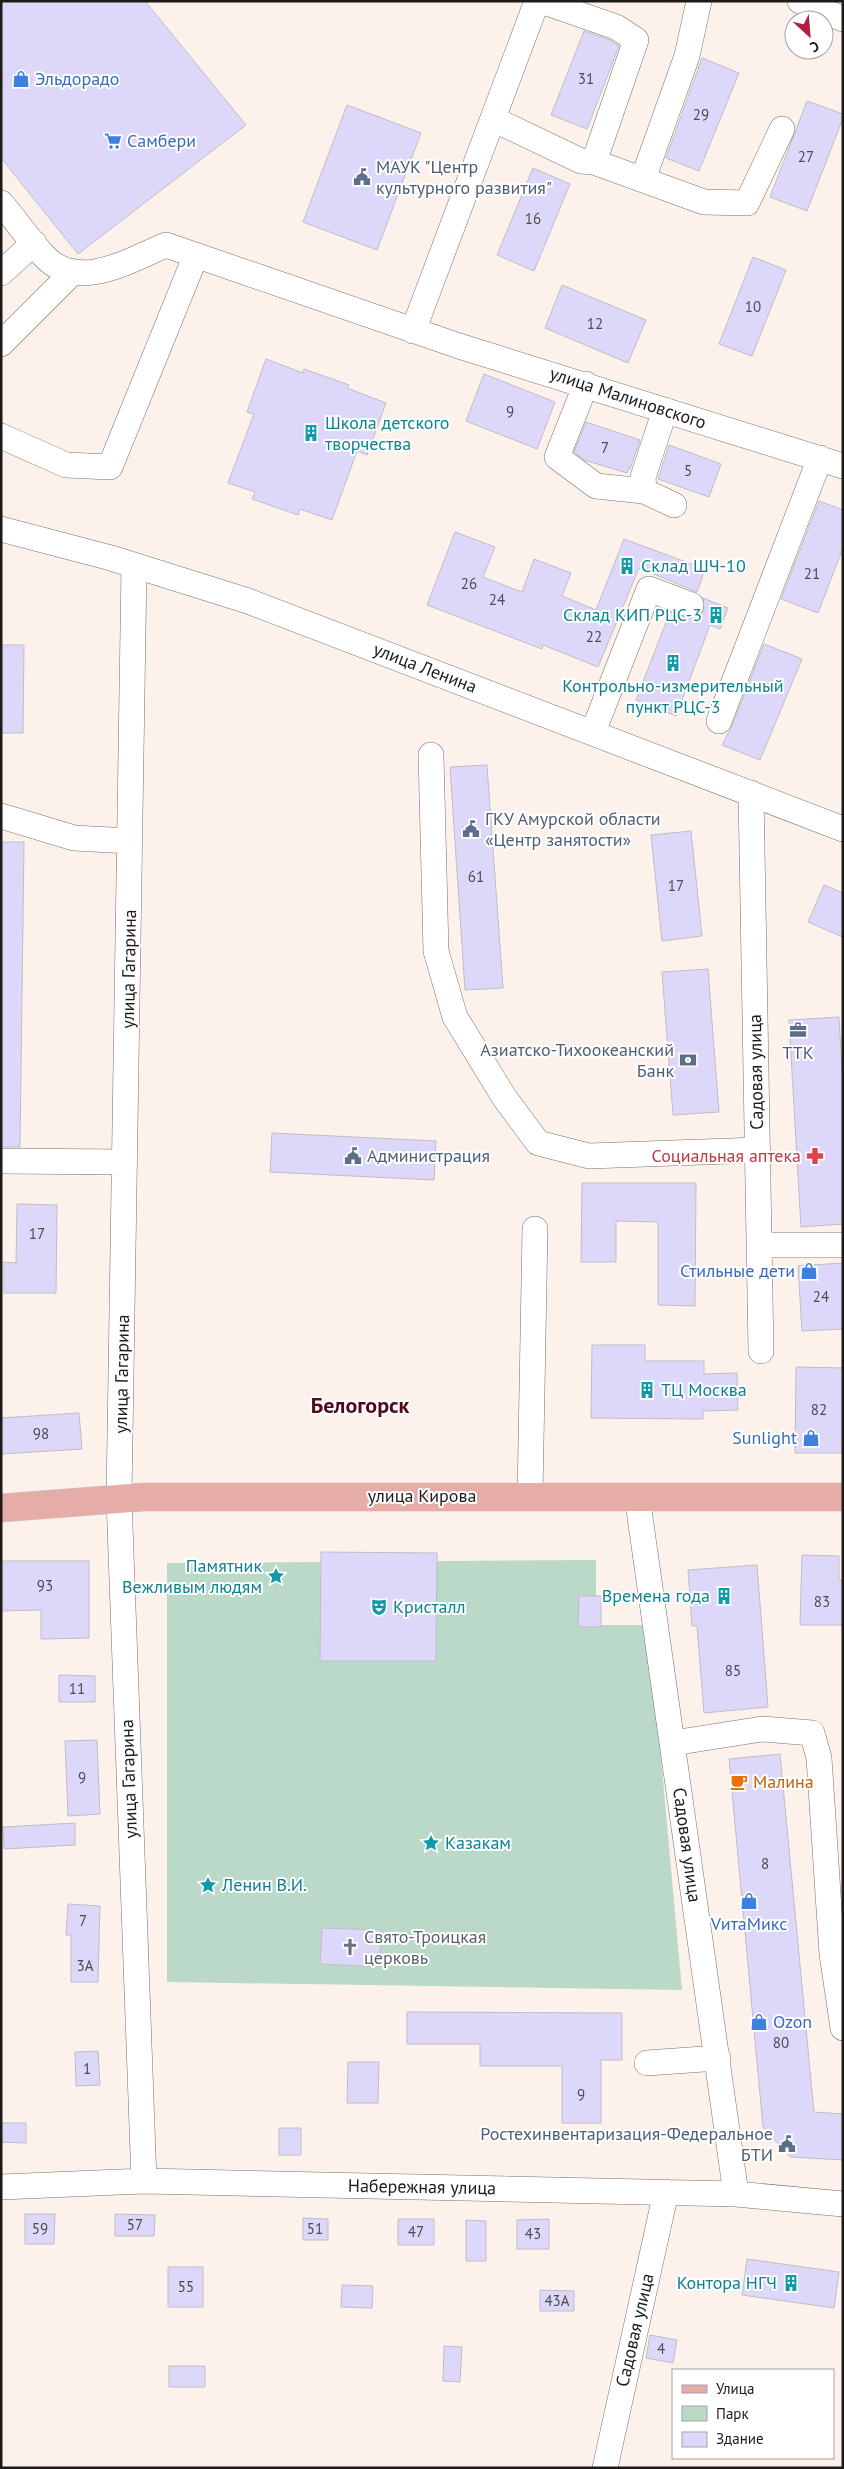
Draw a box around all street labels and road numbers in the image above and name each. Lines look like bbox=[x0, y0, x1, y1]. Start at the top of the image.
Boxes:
street label: улица Малиновского bbox=[547, 361, 709, 434]
street label: улица Ленина bbox=[370, 637, 480, 698]
street label: улица Гагарина bbox=[116, 909, 141, 1029]
street label: Садовая улица bbox=[743, 1014, 768, 1130]
street label: улица Гагарина bbox=[109, 1314, 134, 1434]
street label: улица Кирова bbox=[368, 1484, 476, 1507]
street label: улица Гагарина bbox=[115, 1719, 142, 1839]
street label: Садовая улица bbox=[668, 1786, 707, 1904]
street label: Набережная улица bbox=[348, 2174, 496, 2199]
street label: Садовая улица bbox=[610, 2271, 659, 2389]

